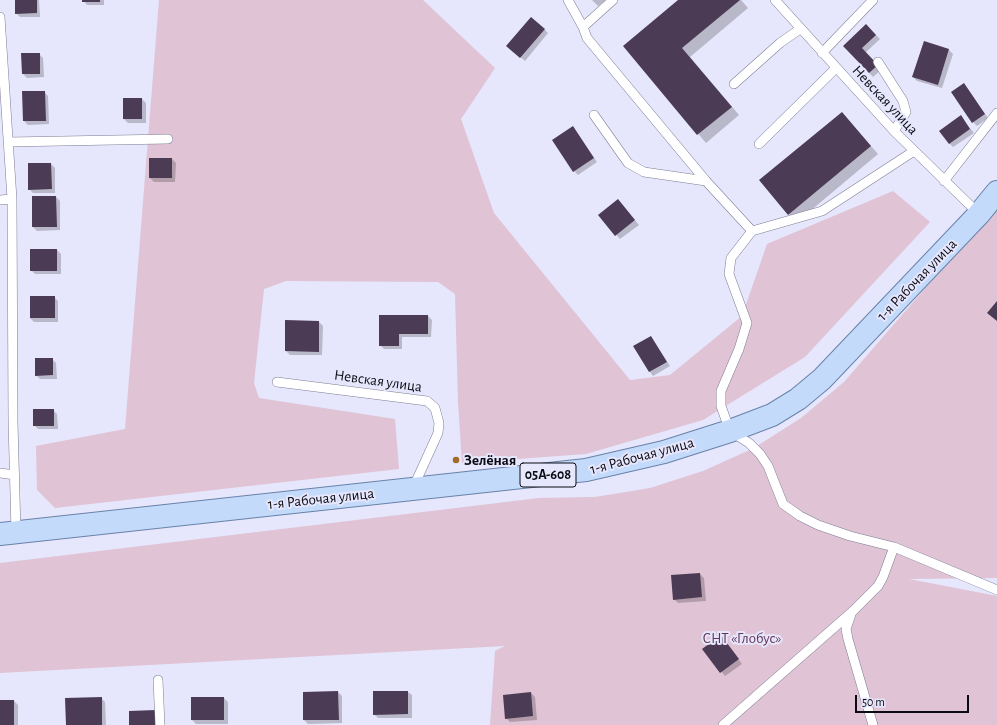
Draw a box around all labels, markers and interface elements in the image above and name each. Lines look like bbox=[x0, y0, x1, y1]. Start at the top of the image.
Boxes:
street label: Невская улица bbox=[848, 61, 922, 139]
street label: 1-я Рабочая улица bbox=[873, 235, 961, 325]
street label: Невская улица bbox=[333, 366, 423, 396]
street label: 1-я Рабочая улица bbox=[588, 433, 696, 479]
place label: Зелёная bbox=[464, 451, 516, 469]
marker: Зелёная bbox=[451, 455, 461, 465]
road number: 05А-608 bbox=[520, 463, 576, 487]
street label: 1-я Рабочая улица bbox=[267, 484, 375, 514]
park label: СНТ «Глобус» bbox=[703, 629, 781, 647]
scale bar bbox=[857, 687, 971, 713]
text: 50 m bbox=[862, 696, 885, 708]

